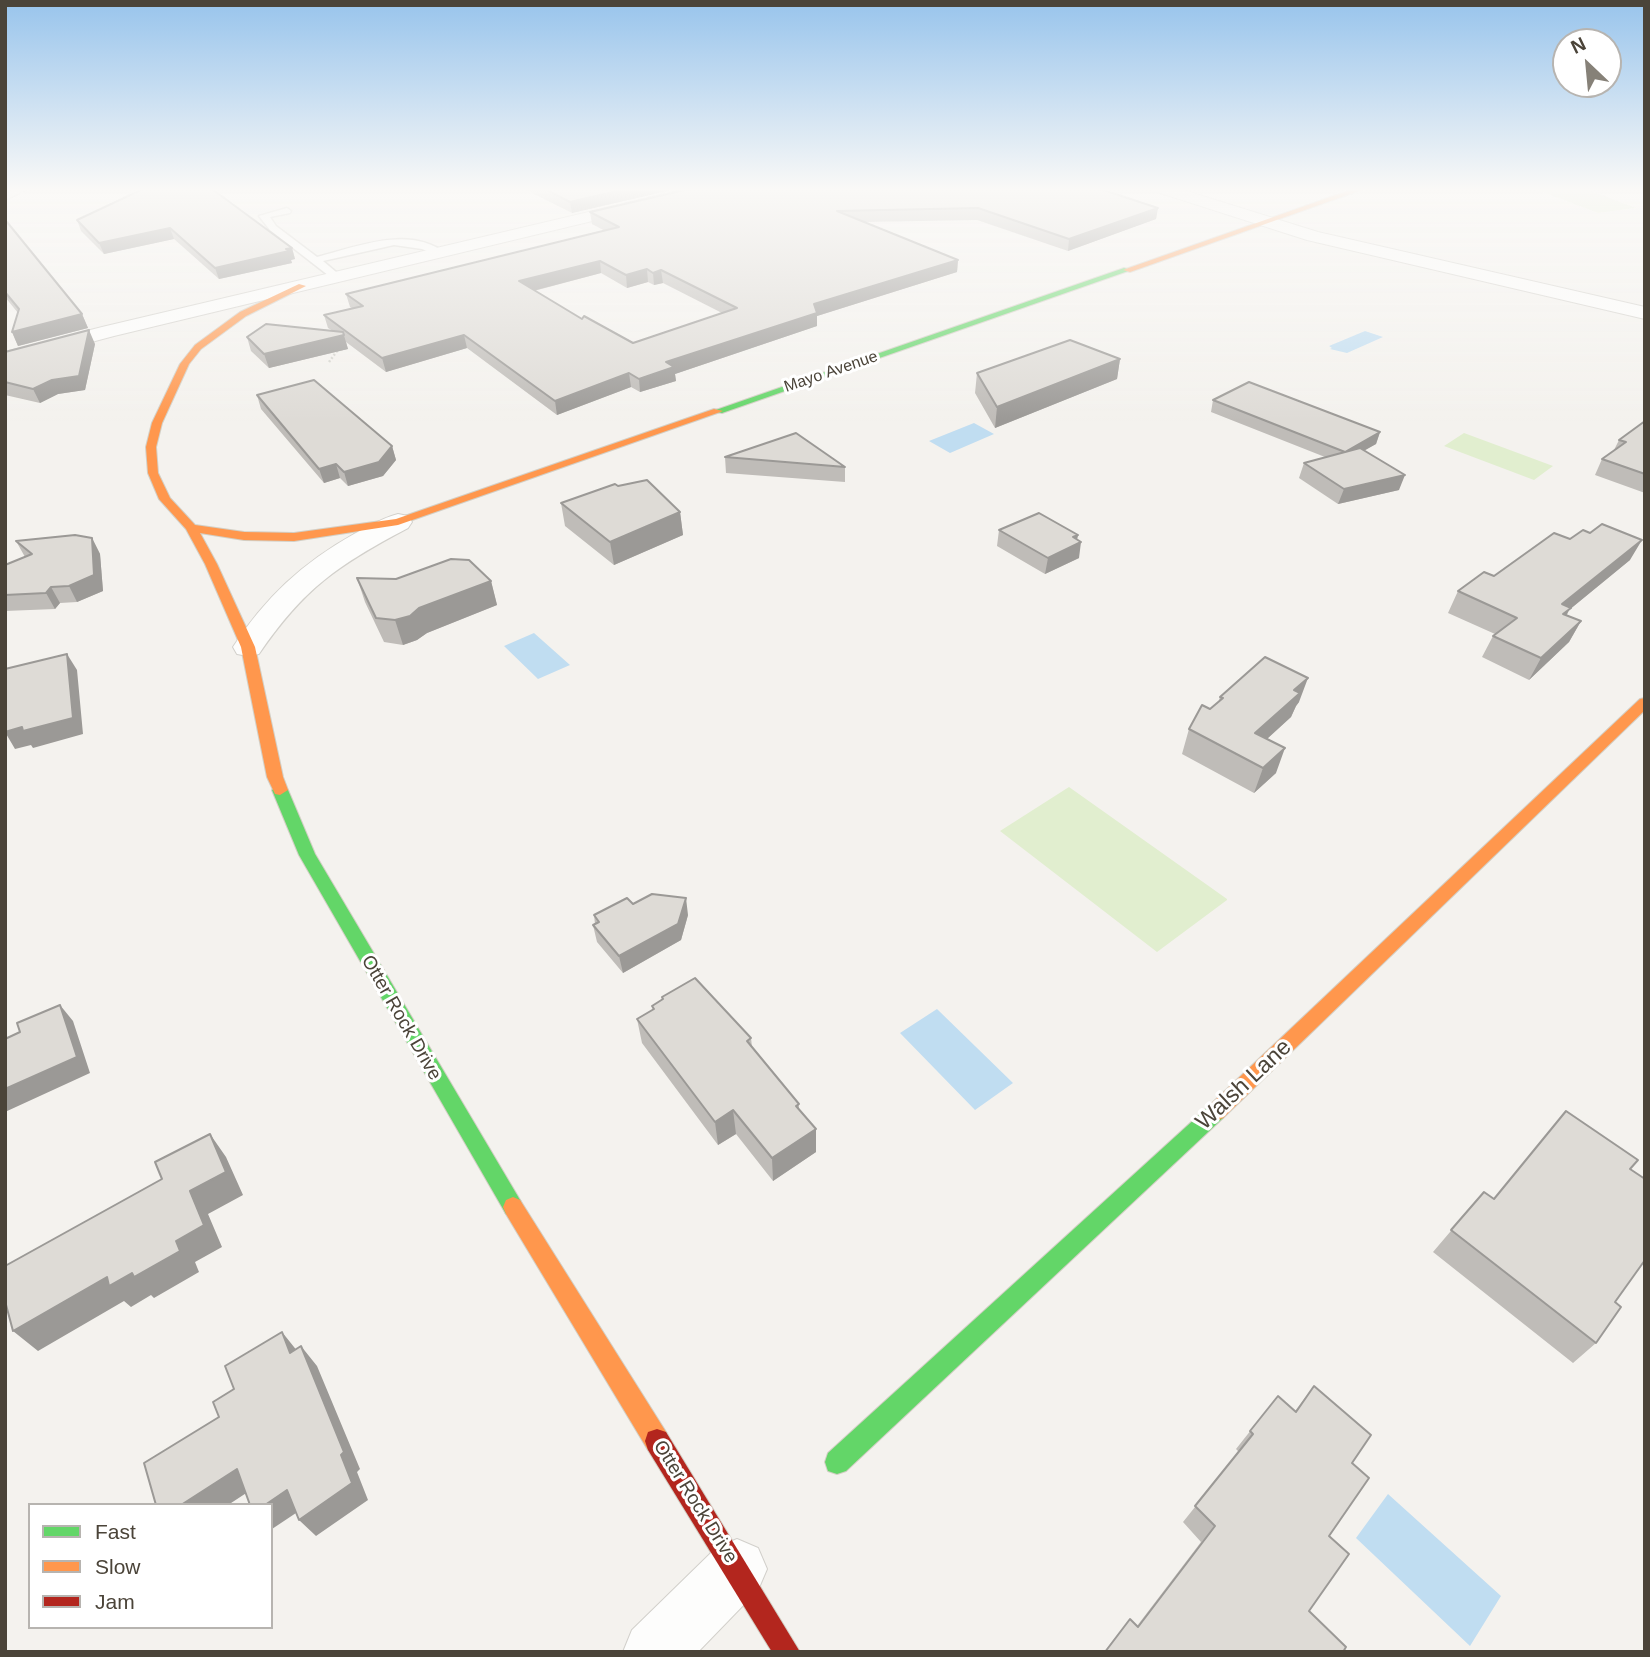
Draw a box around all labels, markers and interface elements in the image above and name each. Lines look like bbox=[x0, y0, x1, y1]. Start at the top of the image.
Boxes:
north arrow bbox=[1552, 28, 1622, 98]
text: N bbox=[1568, 33, 1589, 58]
street label: Mayo Avenue bbox=[782, 347, 880, 397]
street label: Otter Rock Drive bbox=[356, 951, 446, 1085]
street label: Walsh Lane bbox=[1190, 1034, 1298, 1136]
street label: Otter Rock Drive bbox=[648, 1436, 742, 1568]
legend bbox=[28, 1503, 273, 1629]
text: Fast bbox=[95, 1520, 136, 1543]
text: Slow bbox=[95, 1555, 141, 1578]
text: Jam bbox=[95, 1590, 135, 1613]

